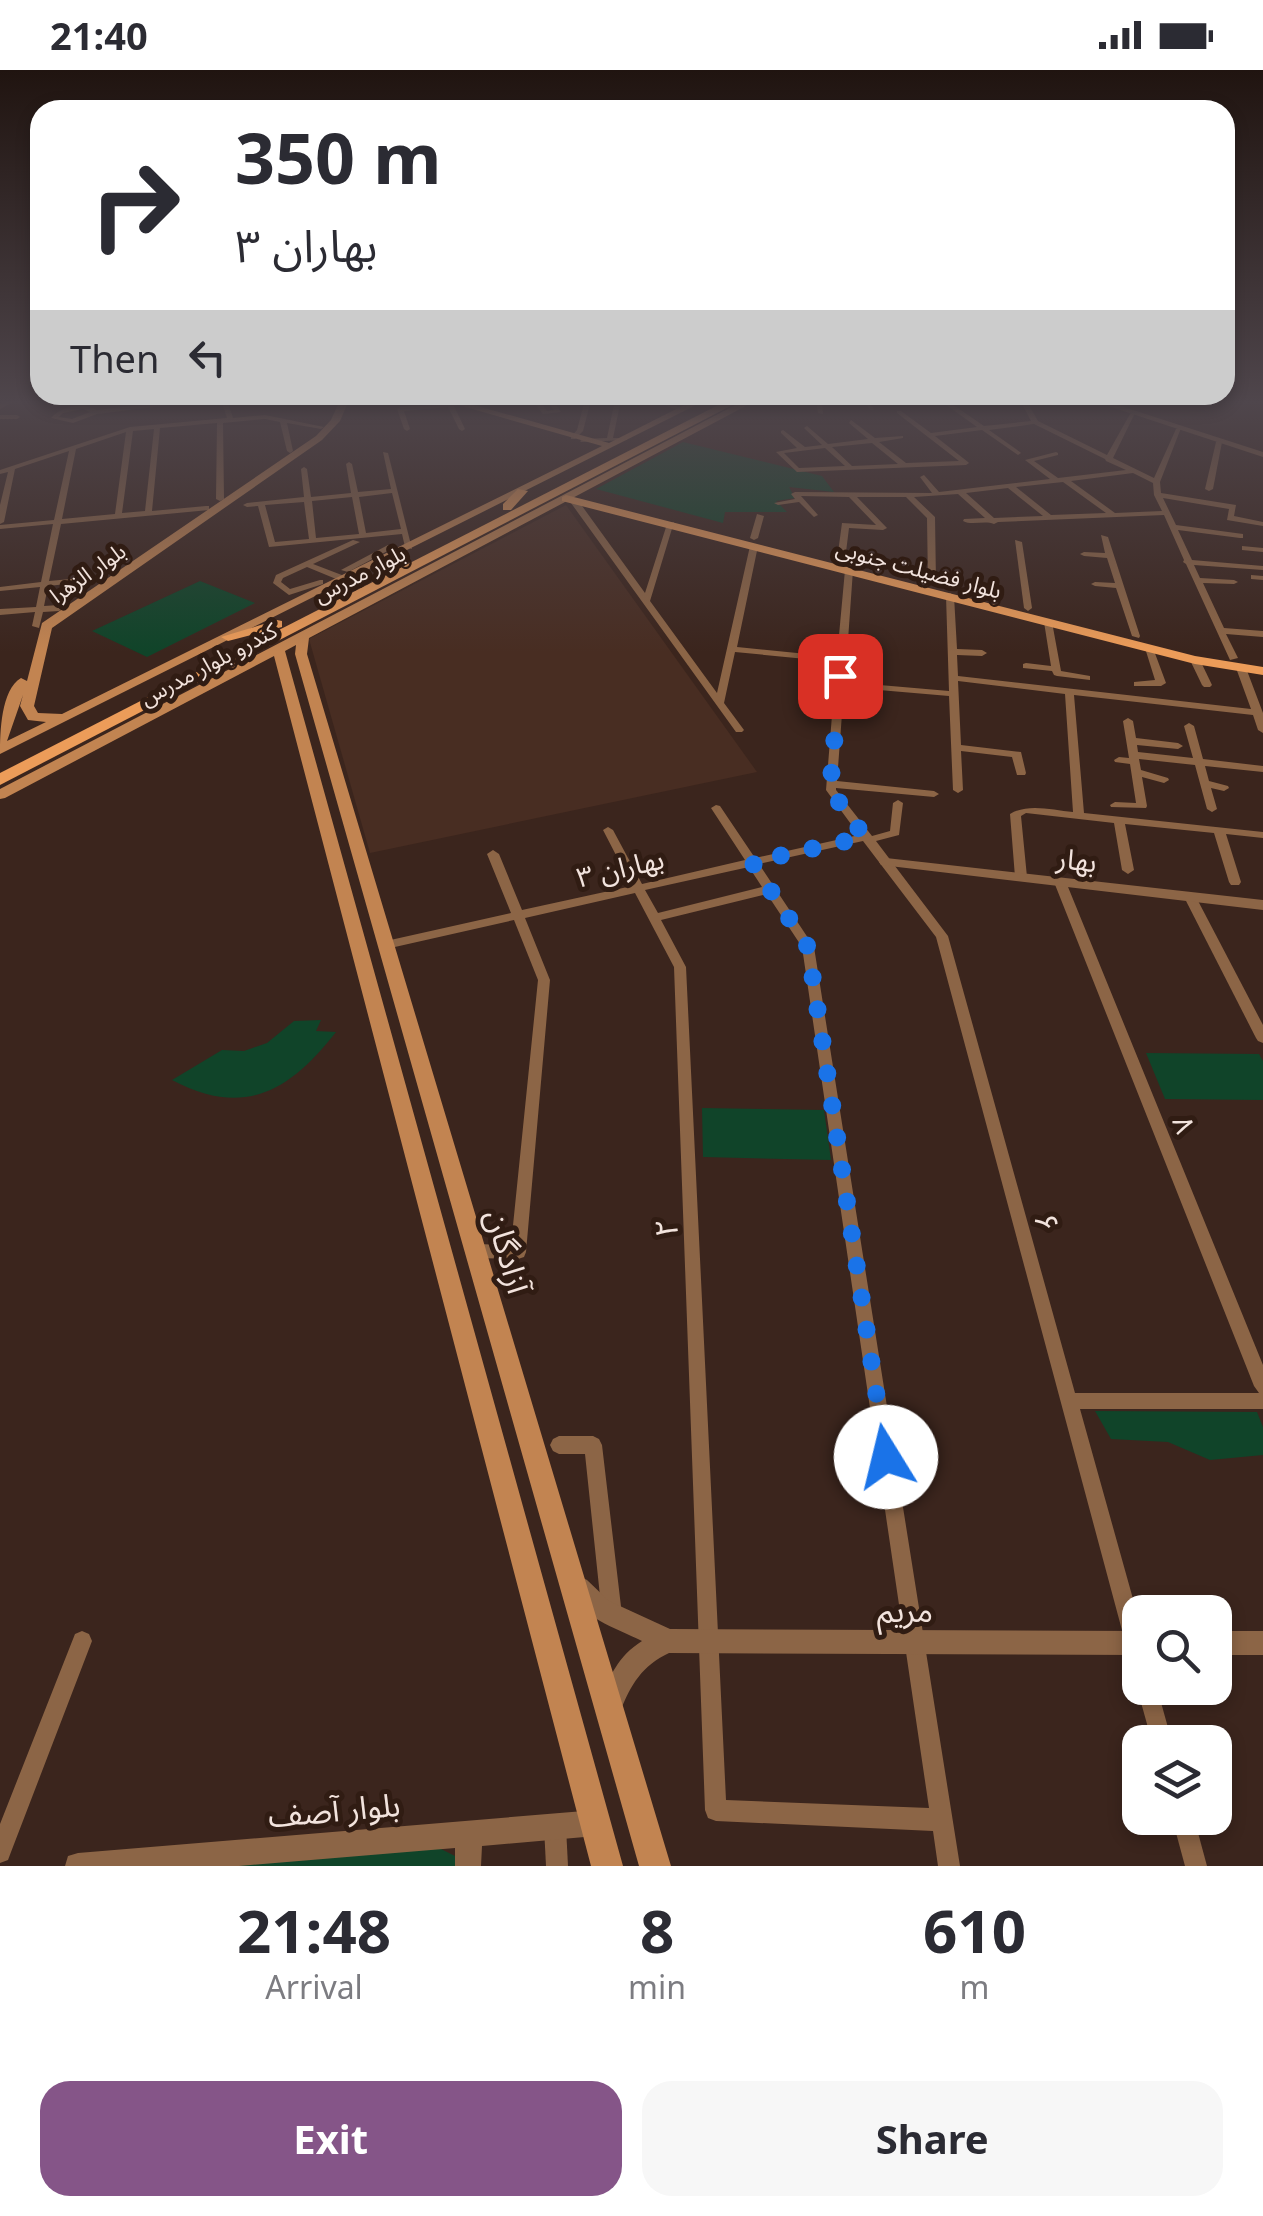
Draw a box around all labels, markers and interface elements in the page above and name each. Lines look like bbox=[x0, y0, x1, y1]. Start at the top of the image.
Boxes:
text: 21:40 bbox=[50, 9, 148, 61]
text: 350 m bbox=[235, 109, 442, 205]
icon: right bbox=[70, 140, 200, 270]
text: بهاران ۳ bbox=[235, 214, 377, 275]
icon: left bbox=[180, 330, 235, 385]
text: Then bbox=[70, 332, 160, 384]
street label: بلوار فضیلت جنوبی bbox=[833, 531, 1005, 605]
street label: بلوار الزهرا bbox=[43, 535, 131, 609]
street label: بلوار مدرس bbox=[308, 537, 410, 609]
street label: کندرو بلوار مدرس bbox=[134, 614, 283, 712]
pin bbox=[798, 634, 883, 719]
icon: arrive bbox=[813, 649, 868, 704]
street label: بهار bbox=[1054, 838, 1099, 880]
street label: بهاران ۳ bbox=[573, 839, 667, 895]
street label: ۸ bbox=[1164, 1109, 1206, 1139]
street label: آزادگان bbox=[477, 1204, 542, 1300]
street label: ۶ bbox=[1025, 1208, 1071, 1236]
street label: ۲ bbox=[643, 1218, 687, 1238]
position arrow bbox=[834, 1405, 938, 1509]
street label: مریم bbox=[877, 1588, 933, 1635]
map controls bbox=[1122, 1595, 1232, 1835]
button: search bbox=[1122, 1595, 1232, 1705]
button: layers bbox=[1122, 1725, 1232, 1835]
street label: بلوار آصف bbox=[266, 1782, 402, 1836]
text: 21:48 bbox=[237, 1889, 391, 1971]
text: 8 bbox=[640, 1889, 674, 1971]
text: 610 bbox=[923, 1889, 1026, 1971]
text: Arrival bbox=[265, 1965, 363, 2008]
text: min bbox=[628, 1965, 686, 2008]
text: m bbox=[960, 1965, 989, 2008]
button: Exit bbox=[40, 2081, 622, 2196]
button: Share bbox=[642, 2081, 1223, 2196]

